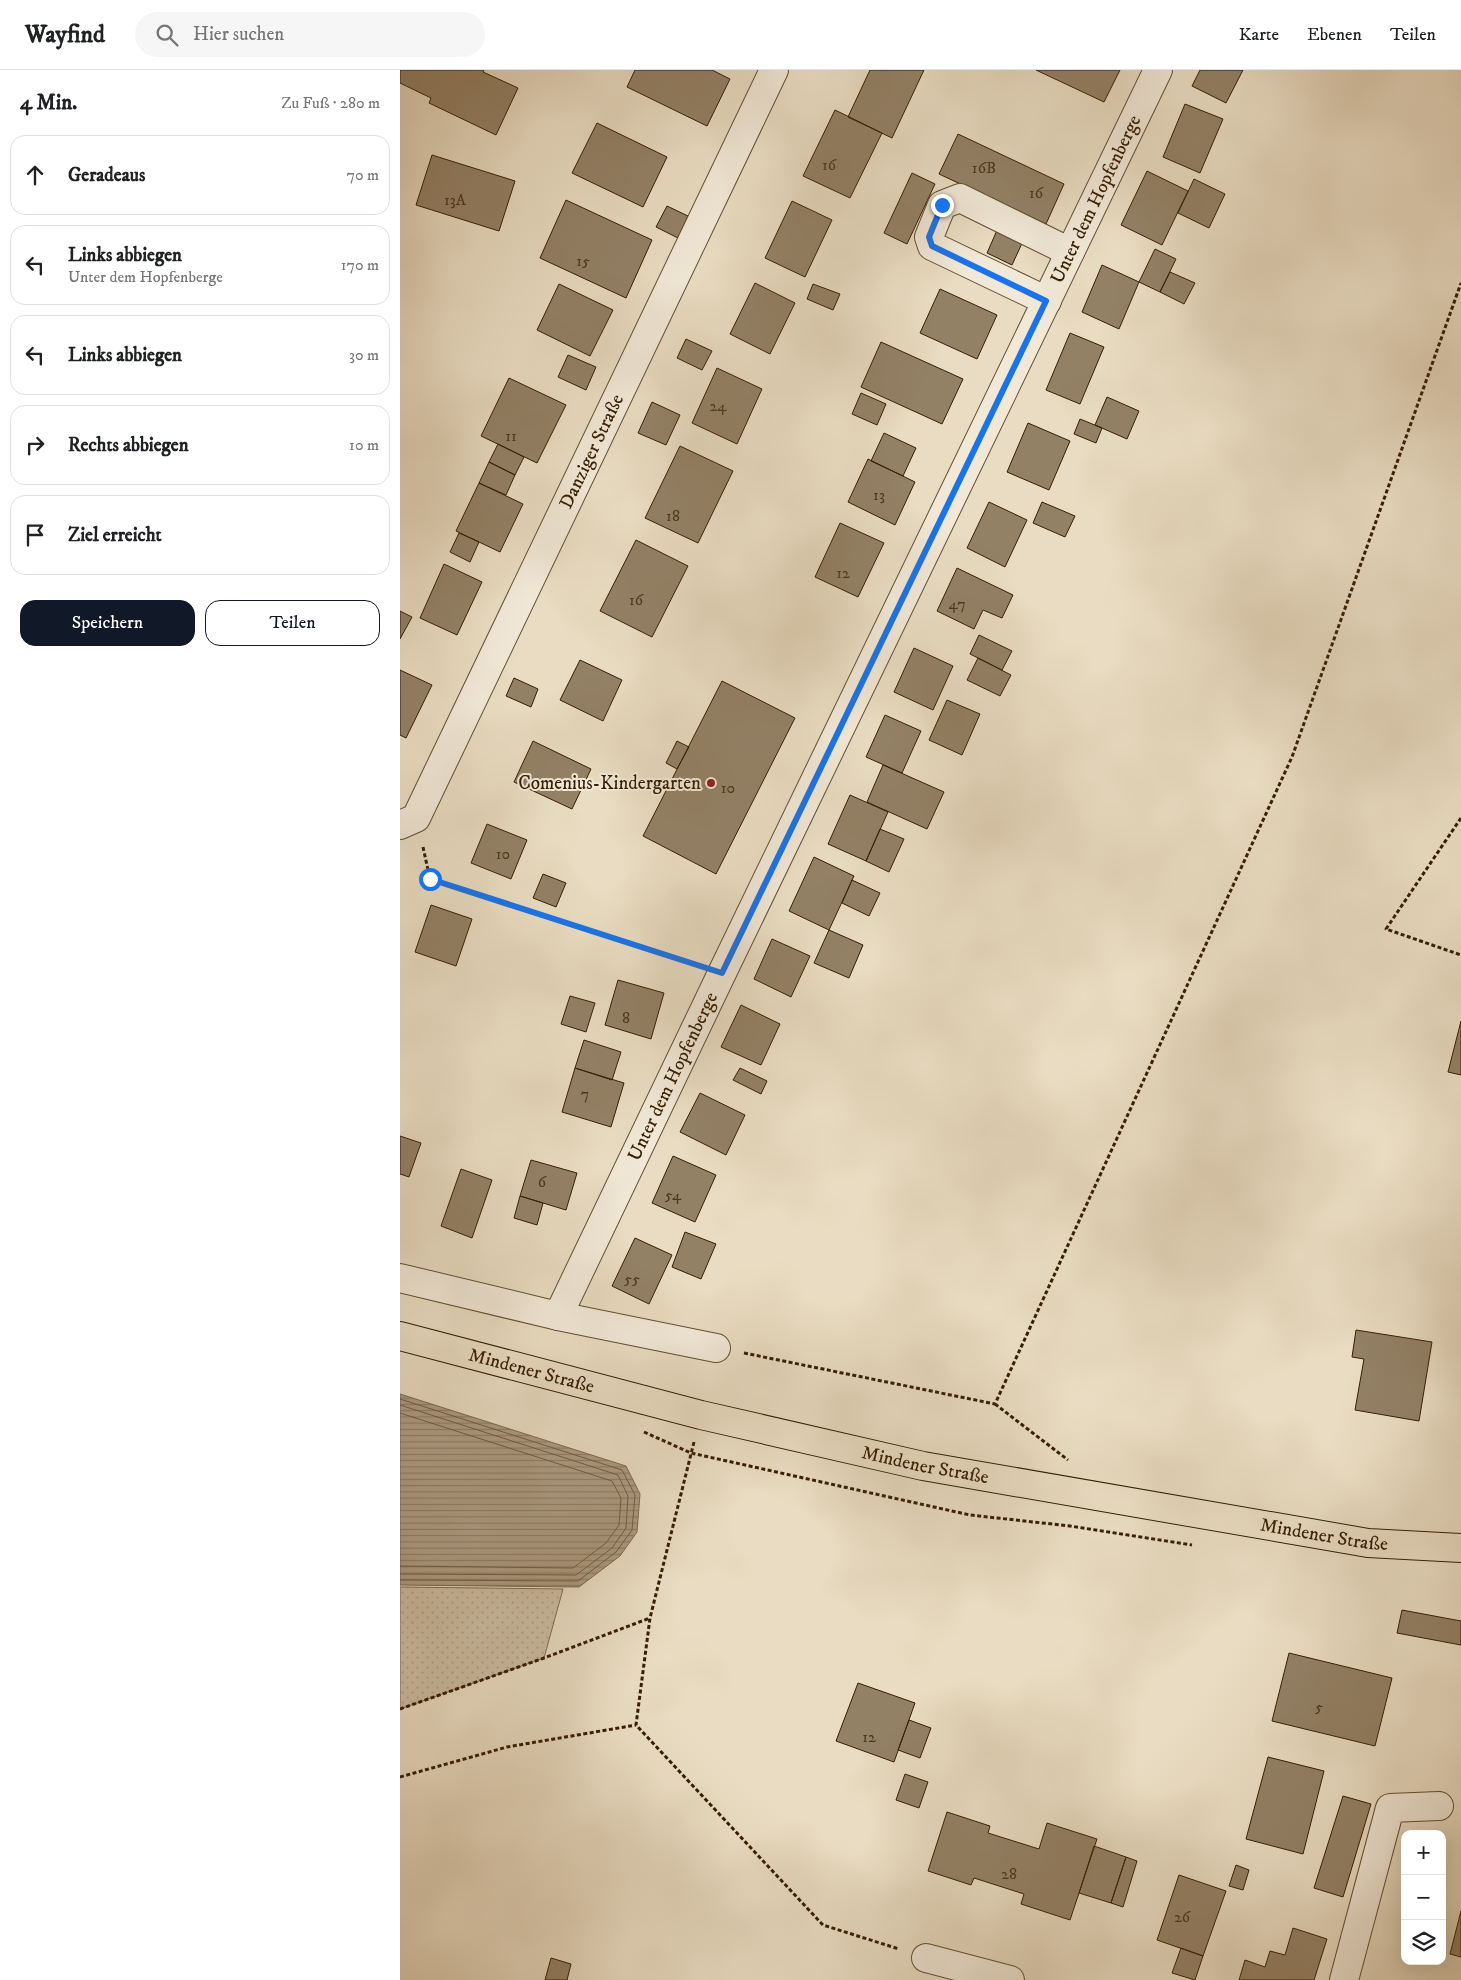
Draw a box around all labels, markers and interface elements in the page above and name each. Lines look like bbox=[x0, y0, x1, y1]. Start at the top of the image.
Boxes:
search box bbox=[135, 12, 485, 57]
text: Wayfind bbox=[25, 20, 105, 50]
icon: search bbox=[153, 21, 181, 49]
text: Hier suchen bbox=[193, 23, 284, 46]
text: Karte bbox=[1239, 24, 1279, 46]
text: Ebenen bbox=[1307, 24, 1362, 46]
text: Teilen bbox=[1390, 24, 1436, 46]
text: 4 Min. bbox=[20, 90, 77, 116]
text: Zu Fuß · 280 m bbox=[281, 93, 380, 113]
street label: Unter dem Hopfenberge bbox=[1045, 111, 1146, 287]
house number: 16 bbox=[822, 155, 837, 175]
house number: 16B bbox=[972, 158, 996, 178]
icon: ahead bbox=[21, 161, 49, 189]
text: Geradeaus bbox=[68, 164, 145, 187]
text: 70 m bbox=[347, 165, 379, 185]
house number: 16 bbox=[1029, 183, 1044, 203]
house number: 13A bbox=[444, 190, 467, 210]
route end bbox=[931, 194, 954, 217]
text: Links abbiegen bbox=[68, 244, 182, 267]
icon: left bbox=[21, 251, 49, 279]
house number: 15 bbox=[576, 251, 590, 271]
text: 170 m bbox=[341, 255, 379, 275]
text: Unter dem Hopfenberge bbox=[68, 267, 223, 287]
icon: left bbox=[21, 341, 49, 369]
text: Links abbiegen bbox=[68, 344, 182, 367]
text: 30 m bbox=[349, 345, 379, 365]
street label: Danziger Straße bbox=[554, 390, 629, 512]
house number: 24 bbox=[709, 396, 727, 416]
house number: 11 bbox=[505, 426, 517, 446]
icon: right bbox=[21, 431, 49, 459]
text: Rechts abbiegen bbox=[68, 434, 189, 457]
text: 10 m bbox=[349, 435, 379, 455]
house number: 13 bbox=[873, 485, 885, 505]
house number: 18 bbox=[666, 506, 680, 526]
icon: arrive bbox=[21, 521, 49, 549]
text: Ziel erreicht bbox=[68, 524, 162, 547]
house number: 12 bbox=[836, 563, 850, 583]
house number: 16 bbox=[629, 590, 644, 610]
house number: 47 bbox=[948, 594, 966, 614]
button: Speichern bbox=[20, 600, 195, 646]
button: Teilen bbox=[205, 600, 380, 646]
place label: Comenius-Kindergarten bbox=[518, 772, 701, 795]
marker: Comenius-Kindergarten bbox=[705, 777, 717, 789]
house number: 10 bbox=[721, 778, 735, 798]
house number: 10 bbox=[496, 844, 510, 864]
route start bbox=[419, 868, 442, 891]
street label: Unter dem Hopfenberge bbox=[622, 988, 723, 1165]
house number: 8 bbox=[622, 1008, 630, 1028]
house number: 7 bbox=[581, 1084, 589, 1104]
house number: 6 bbox=[538, 1172, 547, 1192]
house number: 54 bbox=[665, 1185, 682, 1205]
house number: 55 bbox=[624, 1269, 640, 1289]
street label: Mindener Straße bbox=[466, 1343, 597, 1398]
street label: Mindener Straße bbox=[860, 1441, 991, 1489]
street label: Mindener Straße bbox=[1259, 1513, 1389, 1556]
house number: 5 bbox=[1315, 1697, 1323, 1717]
house number: 12 bbox=[862, 1727, 876, 1747]
map controls bbox=[1401, 1830, 1446, 1965]
button: + bbox=[1401, 1830, 1446, 1875]
house number: 28 bbox=[1001, 1864, 1017, 1884]
button: − bbox=[1401, 1875, 1446, 1920]
house number: 26 bbox=[1174, 1907, 1191, 1927]
button: layers bbox=[1401, 1920, 1446, 1965]

